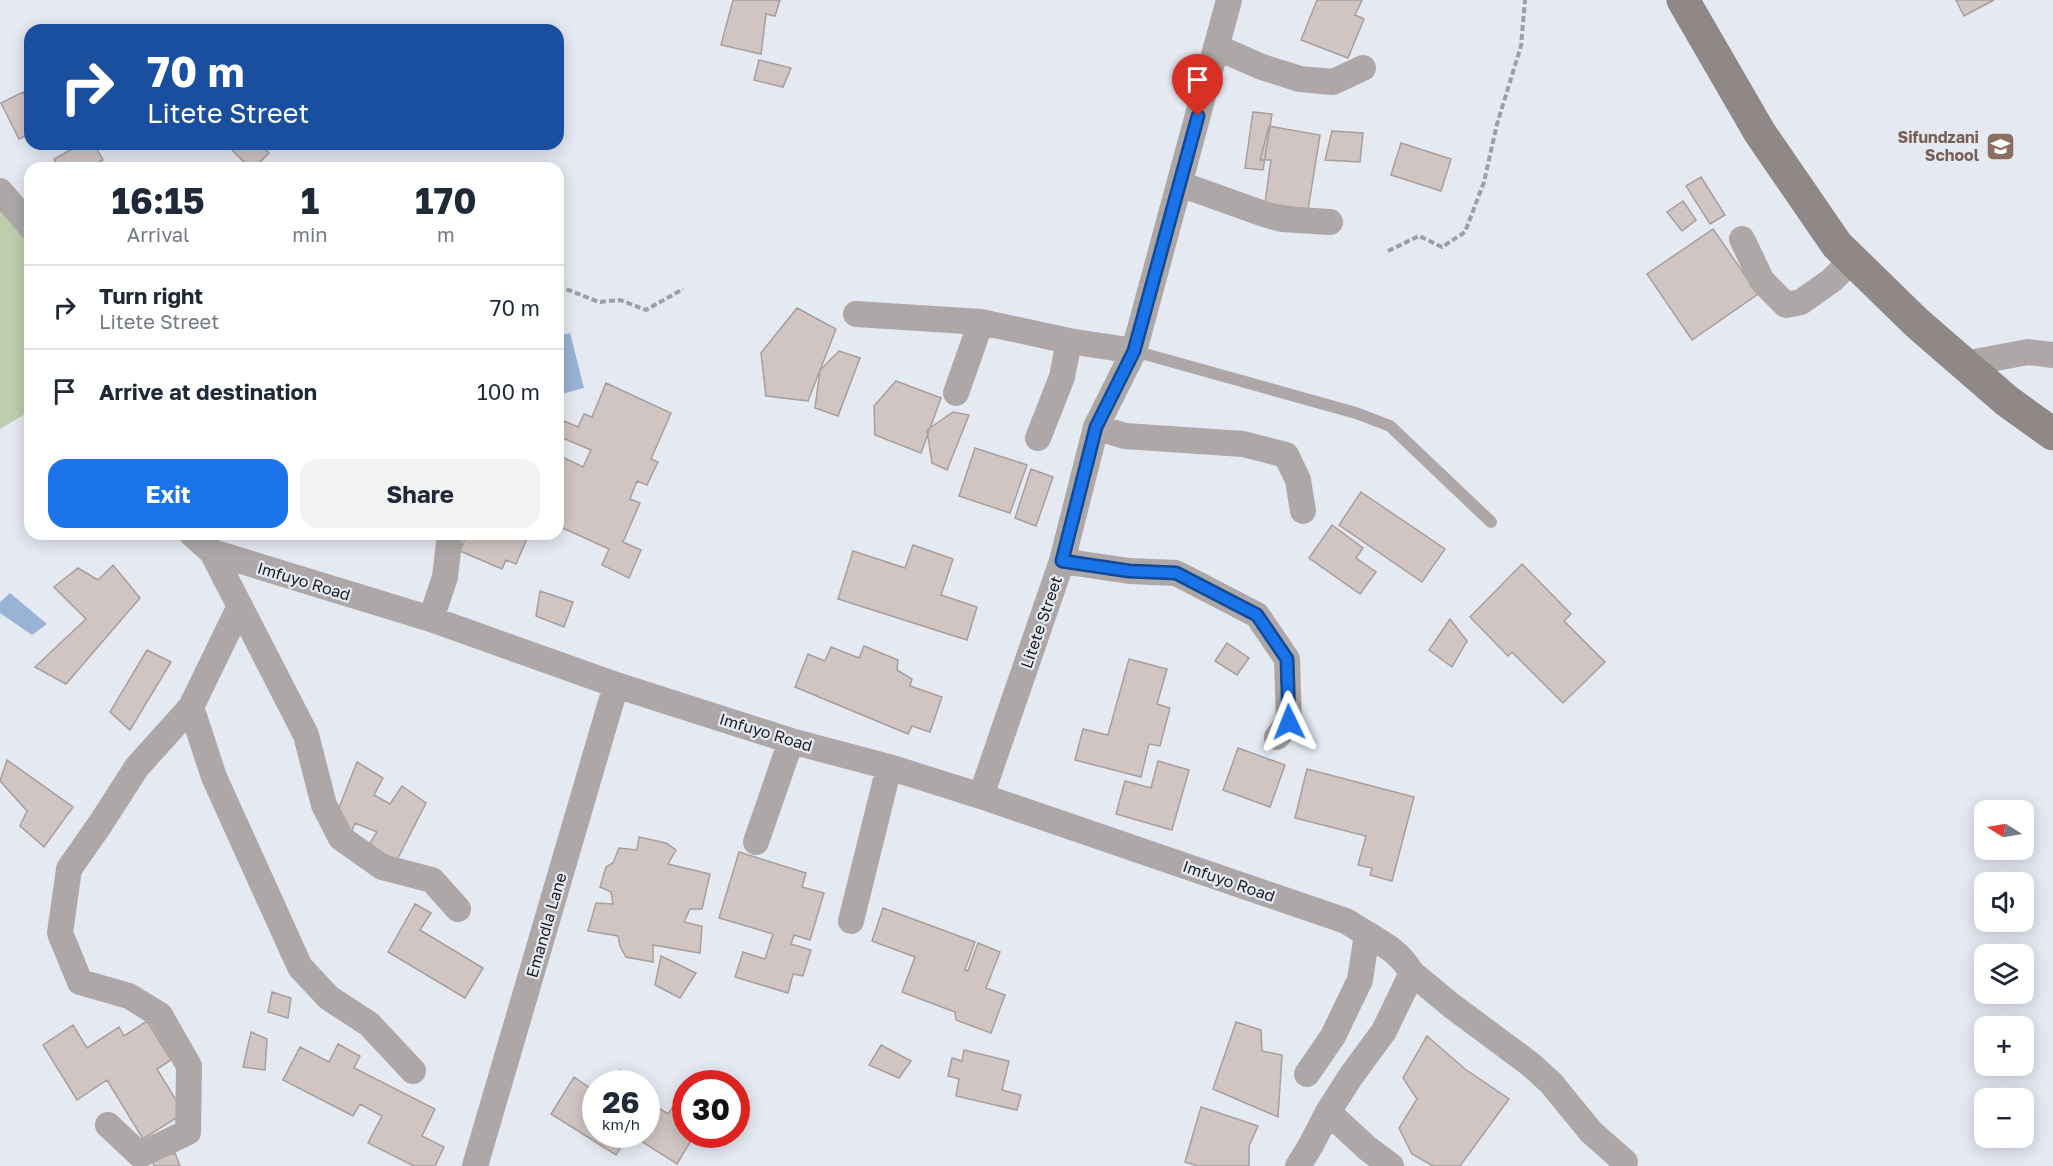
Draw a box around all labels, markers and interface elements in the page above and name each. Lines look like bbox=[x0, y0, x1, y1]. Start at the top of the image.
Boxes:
text: 70 m bbox=[147, 46, 244, 96]
icon: right bbox=[48, 48, 126, 126]
pin bbox=[1172, 54, 1223, 116]
icon: arrive bbox=[1181, 63, 1214, 96]
text: Litete Street bbox=[147, 97, 309, 129]
place label: Sifundzani School bbox=[1898, 127, 1980, 165]
school or university icon: Sifundzani School bbox=[1984, 130, 2016, 162]
text: 16:15 bbox=[111, 179, 205, 222]
text: 1 bbox=[301, 179, 319, 222]
text: 170 bbox=[415, 179, 477, 222]
text: Arrival bbox=[127, 222, 189, 246]
text: min bbox=[292, 222, 328, 246]
text: m bbox=[437, 222, 455, 246]
text: Turn right bbox=[99, 282, 203, 309]
icon: right bbox=[48, 291, 81, 324]
text: 70 m bbox=[490, 294, 540, 321]
text: Litete Street bbox=[99, 309, 219, 333]
icon: arrive bbox=[48, 375, 81, 408]
text: Arrive at destination bbox=[99, 378, 317, 405]
text: 100 m bbox=[477, 378, 540, 405]
button: Exit bbox=[48, 459, 288, 528]
button: Share bbox=[300, 459, 540, 528]
street label: Imfuyo Road bbox=[255, 557, 353, 605]
street label: Litete Street bbox=[1016, 573, 1066, 671]
position arrow bbox=[1257, 690, 1321, 754]
street label: Imfuyo Road bbox=[717, 708, 815, 756]
north arrow bbox=[1974, 800, 2034, 860]
map controls bbox=[1974, 800, 2034, 1148]
street label: Imfuyo Road bbox=[1180, 856, 1278, 906]
street label: Emandla Lane bbox=[521, 870, 571, 980]
button: sound bbox=[1974, 872, 2034, 932]
button: layers bbox=[1974, 944, 2034, 1004]
button: + bbox=[1974, 1016, 2034, 1076]
speed limit sign: 30 bbox=[672, 1070, 750, 1148]
text: 26 bbox=[602, 1084, 640, 1120]
button: − bbox=[1974, 1088, 2034, 1148]
text: km/h bbox=[602, 1115, 640, 1133]

